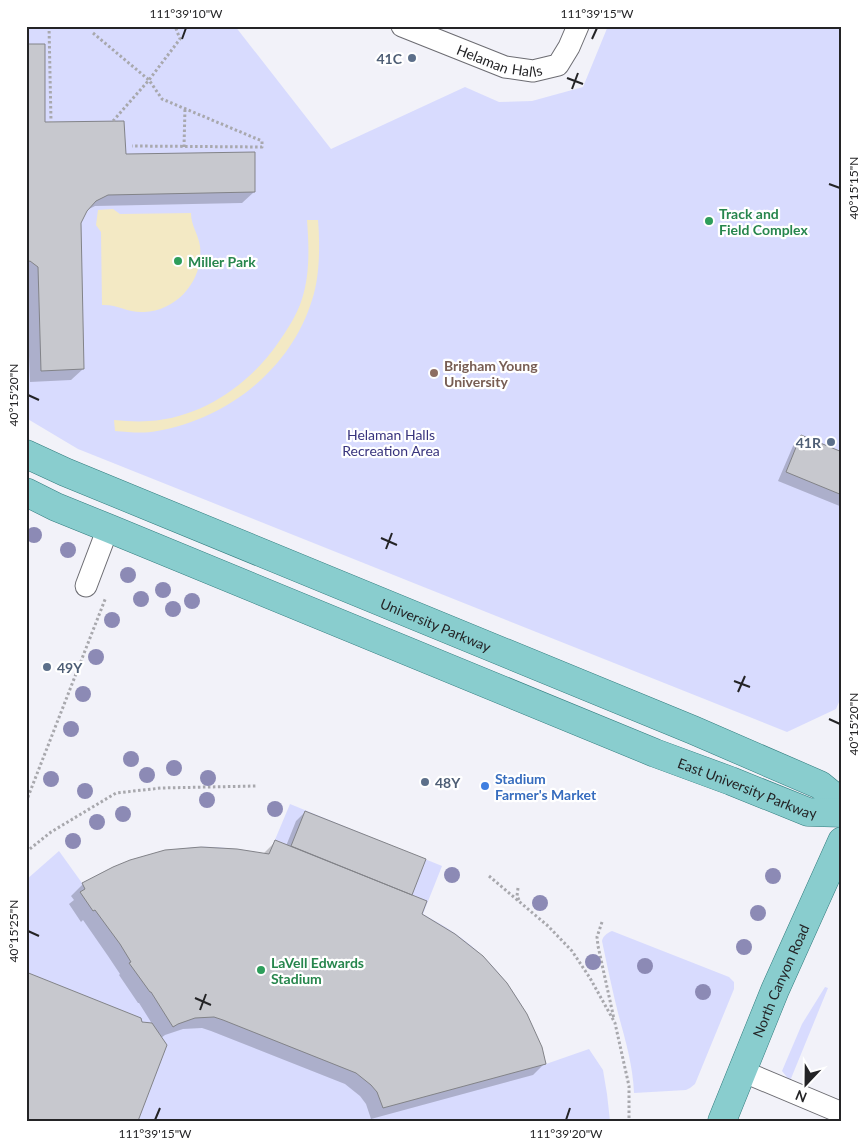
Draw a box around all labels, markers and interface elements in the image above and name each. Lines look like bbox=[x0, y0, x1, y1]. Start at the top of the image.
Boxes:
text: 111°39'10"W bbox=[149, 6, 223, 21]
text: 111°39'15"W bbox=[560, 6, 634, 21]
street label: Helaman Halls bbox=[455, 40, 544, 79]
place label: 41C bbox=[376, 50, 403, 67]
marker: 41C bbox=[406, 52, 418, 64]
text: 40°15'15"N bbox=[846, 157, 861, 219]
place label: Track and Field Complex bbox=[719, 205, 808, 238]
marker: Track and Field Complex bbox=[703, 215, 715, 227]
place label: Miller Park bbox=[188, 253, 256, 270]
marker: Miller Park bbox=[172, 255, 184, 267]
place label: Brigham Young University bbox=[444, 357, 538, 390]
text: 40°15'20"N bbox=[6, 364, 21, 426]
marker: Brigham Young University bbox=[428, 367, 440, 379]
park label: Helaman Halls Recreation Area bbox=[342, 426, 440, 459]
place label: 41R bbox=[796, 434, 822, 451]
marker: 41R bbox=[825, 436, 837, 448]
street label: University Parkway bbox=[378, 594, 495, 655]
place label: 49Y bbox=[57, 659, 83, 676]
marker: 49Y bbox=[41, 661, 53, 673]
text: 40°15'20"N bbox=[846, 693, 861, 755]
street label: East University Parkway bbox=[676, 754, 818, 821]
place label: Stadium Farmer's Market bbox=[495, 770, 597, 803]
place label: 48Y bbox=[435, 774, 461, 791]
marker: 48Y bbox=[419, 776, 431, 788]
marker: Stadium Farmer's Market bbox=[479, 780, 491, 792]
text: 40°15'25"N bbox=[6, 900, 21, 962]
street label: North Canyon Road bbox=[748, 921, 812, 1040]
place label: LaVell Edwards Stadium bbox=[271, 954, 364, 987]
marker: LaVell Edwards Stadium bbox=[255, 964, 267, 976]
north arrow bbox=[780, 1060, 830, 1110]
text: N bbox=[793, 1087, 809, 1106]
text: 111°39'15"W bbox=[118, 1126, 192, 1141]
text: 111°39'20"W bbox=[529, 1126, 603, 1141]

